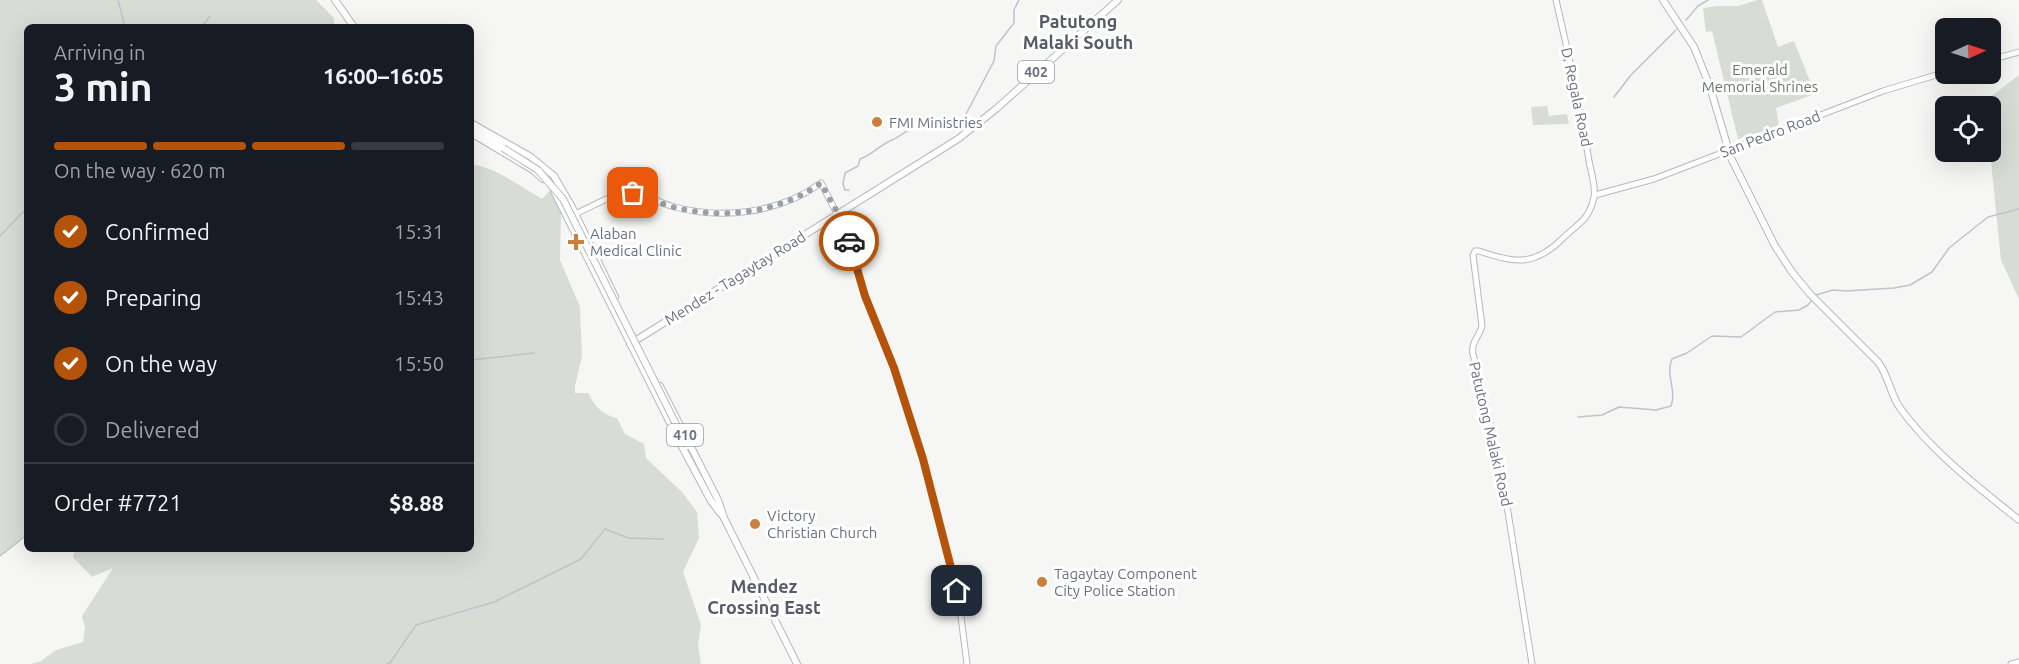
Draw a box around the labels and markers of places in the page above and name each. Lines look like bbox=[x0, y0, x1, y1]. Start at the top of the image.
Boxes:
place label: FMI Ministries bbox=[889, 114, 983, 131]
marker: FMI Ministries bbox=[870, 115, 884, 129]
pin bbox=[607, 167, 658, 218]
place label: Alaban Medical Clinic bbox=[590, 225, 682, 259]
marker: Alaban Medical Clinic bbox=[567, 233, 585, 251]
place label: Victory Christian Church bbox=[767, 507, 877, 541]
marker: Victory Christian Church bbox=[748, 517, 762, 531]
pin bbox=[931, 565, 982, 616]
place label: Tagaytay Component City Police Station bbox=[1054, 565, 1197, 599]
marker: Tagaytay Component City Police Station bbox=[1035, 575, 1049, 589]

